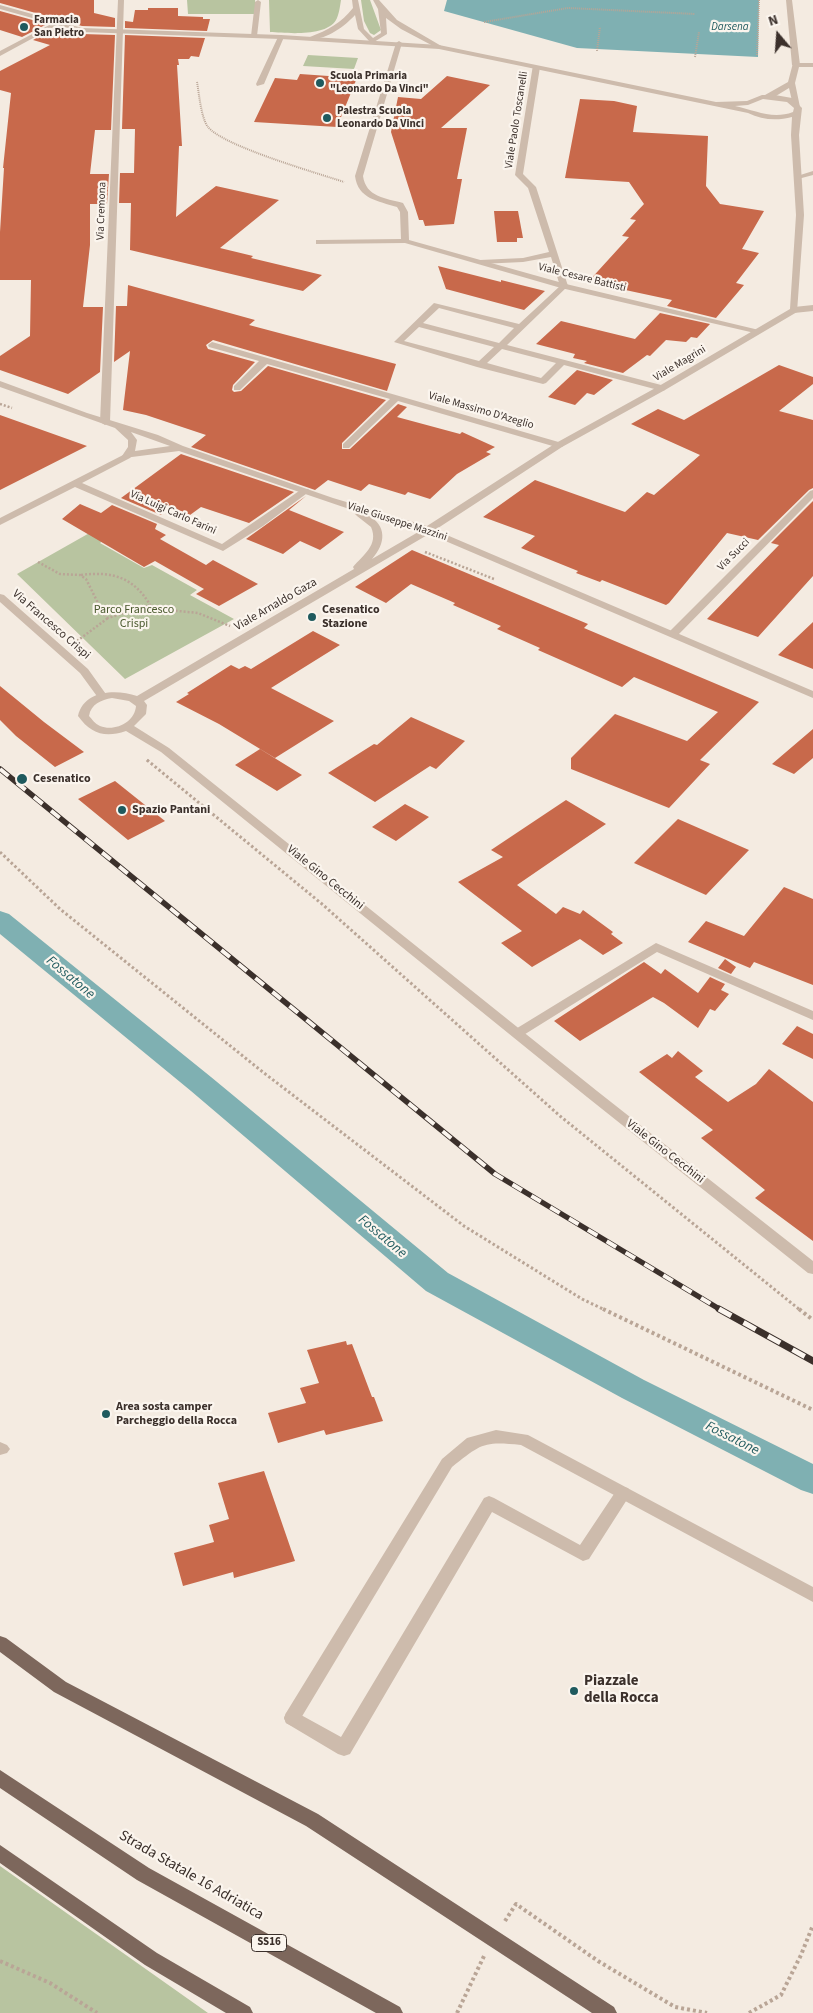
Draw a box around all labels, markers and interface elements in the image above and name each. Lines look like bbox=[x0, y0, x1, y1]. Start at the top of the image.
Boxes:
north arrow bbox=[753, 10, 803, 60]
text: N bbox=[766, 10, 781, 32]
place label: Farmacia San Pietro bbox=[34, 14, 84, 40]
marker: Farmacia San Pietro bbox=[18, 21, 30, 33]
water label: Darsena bbox=[711, 21, 749, 35]
place label: Scuola Primaria "Leonardo Da Vinci" bbox=[330, 70, 429, 96]
street label: Viale Paolo Toscanelli bbox=[503, 70, 531, 170]
marker: Scuola Primaria "Leonardo Da Vinci" bbox=[314, 77, 326, 89]
place label: Palestra Scuola Leonardo Da Vinci bbox=[337, 105, 424, 131]
marker: Palestra Scuola Leonardo Da Vinci bbox=[321, 112, 333, 124]
street label: Via Cremona bbox=[94, 182, 110, 240]
street label: Viale Cesare Battisti bbox=[537, 261, 627, 295]
street label: Viale Magrini bbox=[651, 343, 709, 385]
street label: Viale Massimo D'Azeglio bbox=[427, 390, 535, 432]
street label: Via Luigi Carlo Farini bbox=[128, 488, 218, 538]
street label: Viale Giuseppe Mazzini bbox=[345, 500, 449, 544]
street label: Via Succi bbox=[715, 536, 753, 574]
street label: Viale Arnaldo Gaza bbox=[232, 576, 320, 634]
street label: Via Francesco Crispi bbox=[9, 587, 93, 663]
park label: Parco Francesco Crispi bbox=[94, 603, 174, 631]
place label: Cesenatico Stazione bbox=[322, 603, 380, 631]
marker: Cesenatico Stazione bbox=[306, 611, 318, 623]
marker: Cesenatico bbox=[15, 772, 29, 786]
place label: Cesenatico bbox=[33, 772, 91, 786]
place label: Spazio Pantani bbox=[132, 803, 210, 817]
marker: Spazio Pantani bbox=[116, 804, 128, 816]
street label: Viale Gino Cecchini bbox=[284, 843, 366, 913]
water label: Fossatone bbox=[42, 953, 98, 1003]
street label: Viale Gino Cecchini bbox=[623, 1117, 707, 1187]
water label: Fossatone bbox=[354, 1212, 410, 1262]
place label: Area sosta camper Parcheggio della Rocca bbox=[116, 1400, 237, 1428]
marker: Area sosta camper Parcheggio della Rocca bbox=[100, 1408, 112, 1420]
water label: Fossatone bbox=[702, 1418, 762, 1460]
place label: Piazzale della Rocca bbox=[584, 1673, 659, 1708]
marker: Piazzale della Rocca bbox=[568, 1685, 580, 1697]
street label: Strada Statale 16 Adriatica bbox=[115, 1827, 267, 1925]
road number: SS16 bbox=[252, 1935, 286, 1952]

